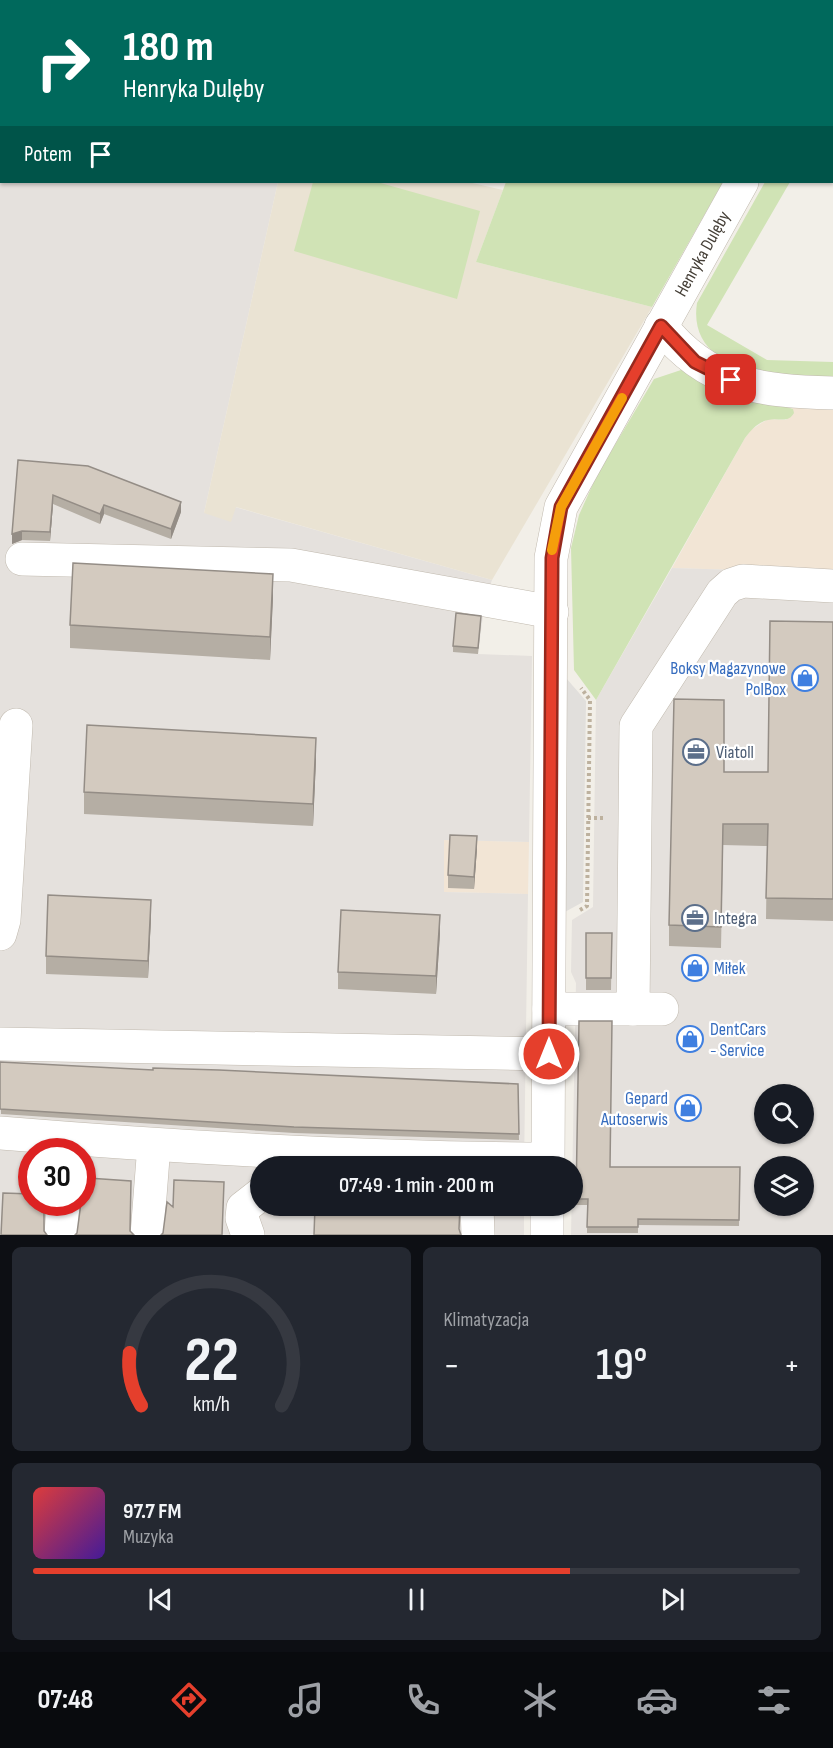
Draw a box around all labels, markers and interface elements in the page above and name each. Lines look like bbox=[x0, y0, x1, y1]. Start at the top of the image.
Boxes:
text: 180 m bbox=[123, 22, 214, 73]
icon: right bbox=[24, 24, 102, 102]
text: Henryka Dulęby bbox=[123, 73, 264, 105]
icon: arrive bbox=[84, 138, 117, 171]
text: Potem bbox=[24, 141, 72, 168]
street label: Henryka Dulęby bbox=[670, 207, 734, 300]
pin bbox=[705, 354, 756, 405]
icon: arrive bbox=[714, 363, 747, 396]
place label: Boksy Magazynowe PolBox bbox=[670, 658, 786, 700]
shop icon: Boksy Magazynowe PolBox bbox=[790, 663, 820, 693]
office icon: Viatoll bbox=[681, 737, 711, 767]
place label: Viatoll bbox=[716, 742, 754, 763]
office icon: Integra bbox=[680, 903, 710, 933]
place label: Integra bbox=[714, 908, 757, 929]
shop icon: Miłek bbox=[680, 953, 710, 983]
place label: Miłek bbox=[714, 958, 746, 979]
place label: DentCars - Service bbox=[710, 1019, 766, 1061]
position arrow bbox=[517, 1022, 581, 1086]
shop icon: DentCars - Service bbox=[675, 1024, 705, 1054]
map controls bbox=[754, 1084, 814, 1216]
button: search bbox=[754, 1084, 814, 1144]
place label: Gepard Autoserwis bbox=[600, 1088, 668, 1130]
shop icon: Gepard Autoserwis bbox=[673, 1093, 703, 1123]
speed limit sign: 30 bbox=[18, 1138, 96, 1216]
button: layers bbox=[754, 1156, 814, 1216]
text: 07:49 · 1 min · 200 m bbox=[339, 1172, 494, 1199]
text: Klimatyzacja bbox=[444, 1308, 529, 1332]
text: 22 bbox=[184, 1324, 239, 1399]
text: 19° bbox=[596, 1338, 647, 1393]
text: − bbox=[444, 1346, 460, 1386]
text: + bbox=[784, 1346, 800, 1386]
text: km/h bbox=[193, 1392, 230, 1417]
text: 97.7 FM bbox=[123, 1498, 181, 1525]
text: Muzyka bbox=[123, 1525, 174, 1549]
icon: previous bbox=[144, 1583, 177, 1616]
icon: pause bbox=[400, 1583, 433, 1616]
icon: next bbox=[656, 1583, 689, 1616]
icon: directions bbox=[168, 1679, 210, 1721]
icon: music bbox=[285, 1679, 327, 1721]
icon: phone bbox=[402, 1679, 444, 1721]
icon: climate bbox=[519, 1679, 561, 1721]
icon: car bbox=[636, 1679, 678, 1721]
icon: filters bbox=[753, 1679, 795, 1721]
text: 07:48 bbox=[38, 1684, 93, 1716]

